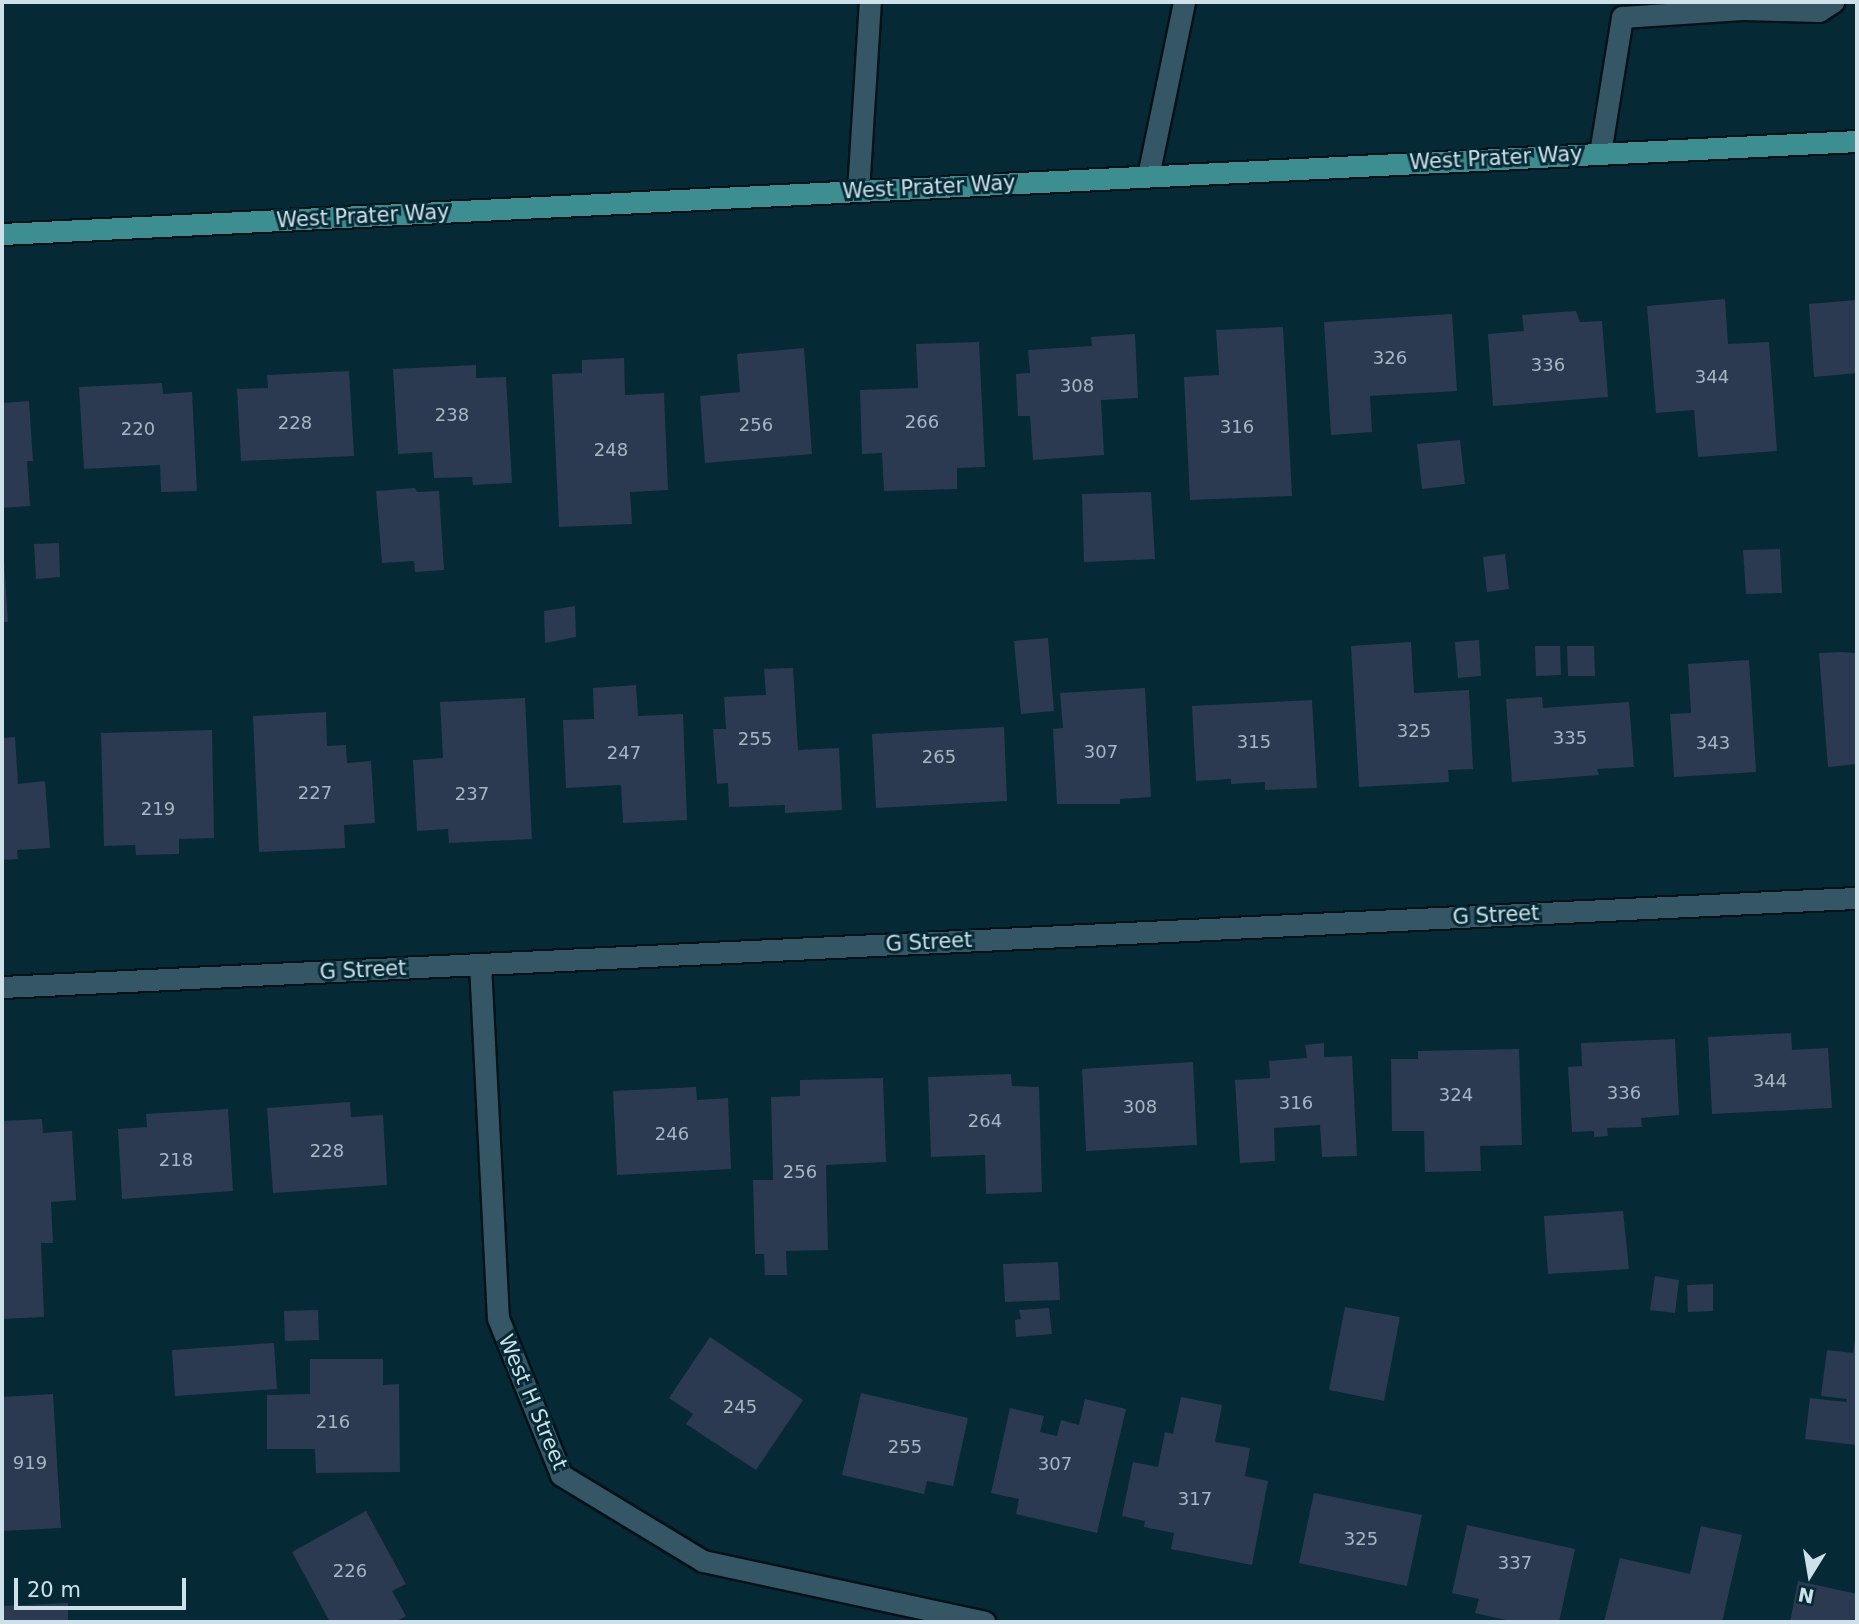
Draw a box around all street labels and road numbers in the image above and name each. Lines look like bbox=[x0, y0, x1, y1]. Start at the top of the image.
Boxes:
street label: West Prater Way bbox=[1409, 141, 1583, 175]
street label: West Prater Way bbox=[842, 170, 1016, 204]
street label: West Prater Way bbox=[276, 199, 450, 233]
street label: G Street bbox=[1452, 900, 1540, 930]
street label: G Street bbox=[885, 927, 973, 957]
street label: G Street bbox=[319, 955, 407, 985]
street label: West H Street bbox=[493, 1331, 573, 1473]

